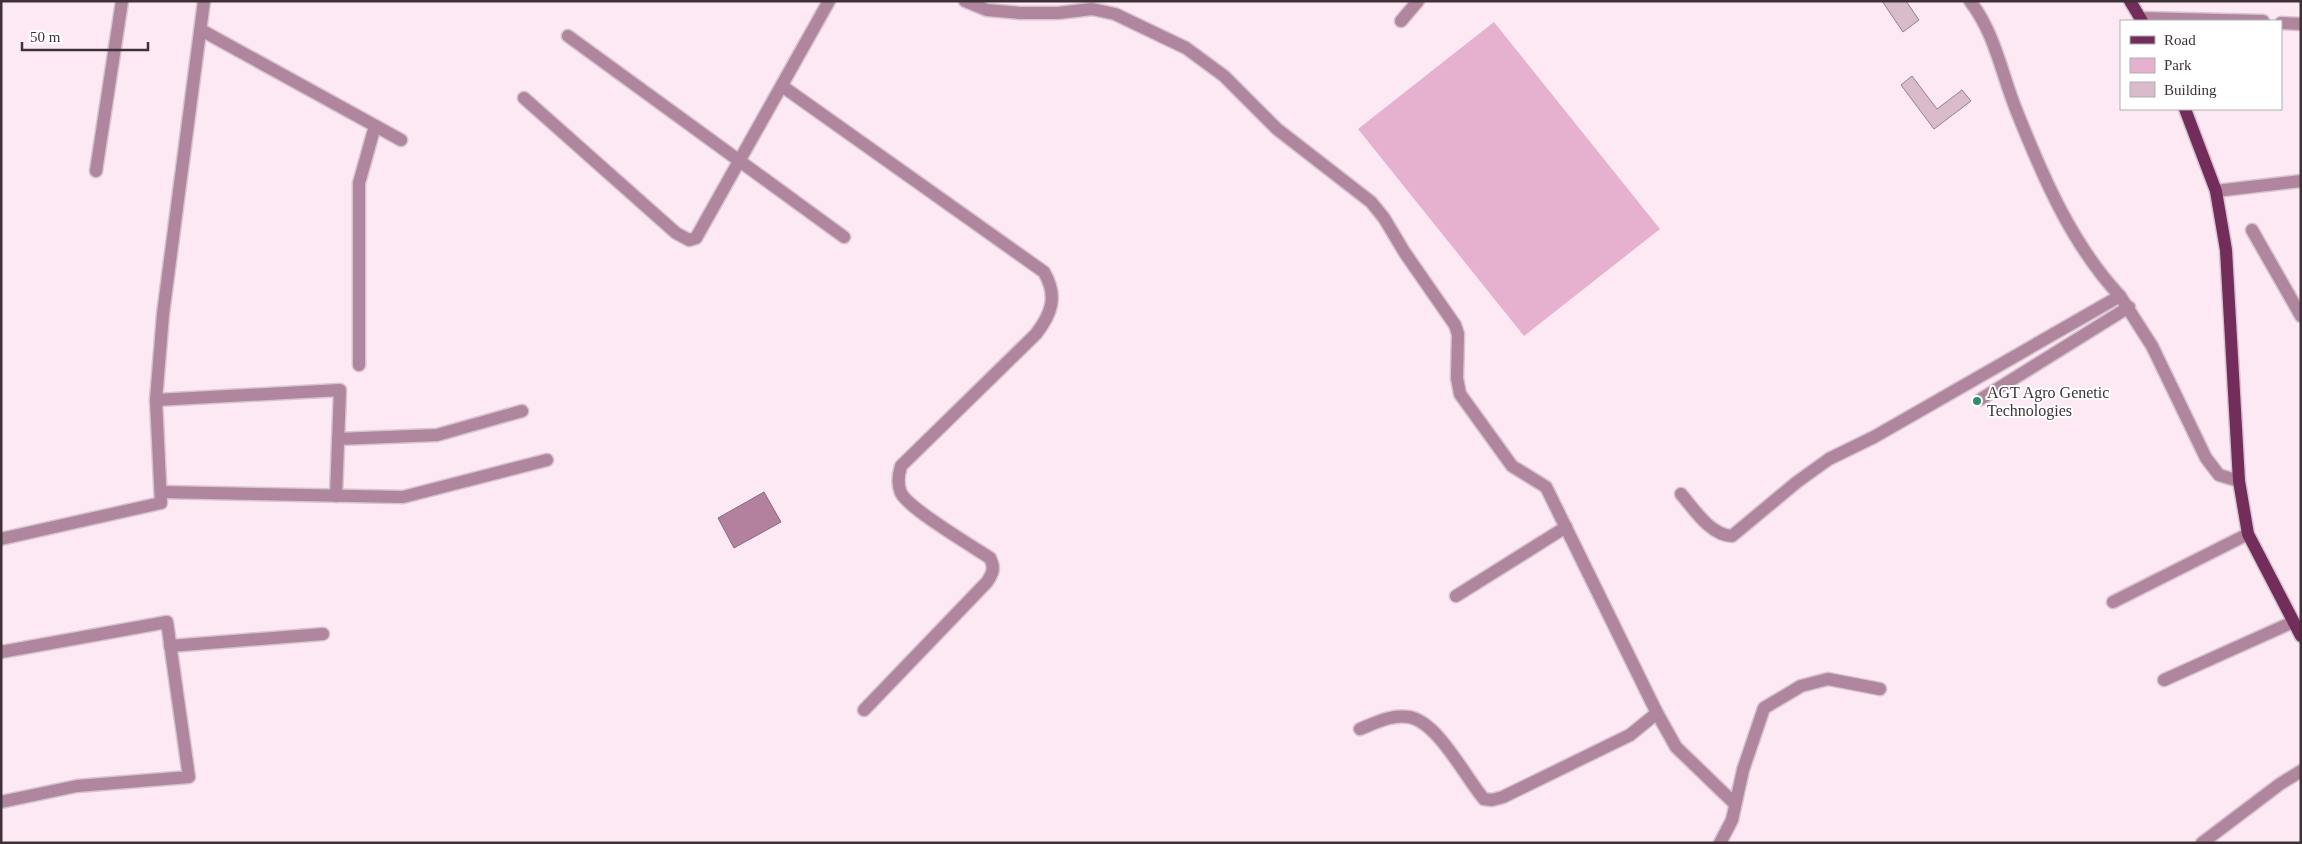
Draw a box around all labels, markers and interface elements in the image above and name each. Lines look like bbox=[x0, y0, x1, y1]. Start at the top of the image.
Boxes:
scale bar bbox=[22, 20, 149, 52]
legend bbox=[2120, 20, 2282, 110]
text: 50 m bbox=[30, 29, 61, 45]
text: Road bbox=[2164, 32, 2196, 48]
text: Park bbox=[2164, 57, 2192, 73]
text: Building bbox=[2164, 82, 2217, 98]
place label: AGT Agro Genetic Technologies bbox=[1987, 384, 2109, 420]
marker: AGT Agro Genetic Technologies bbox=[1971, 395, 1983, 407]

